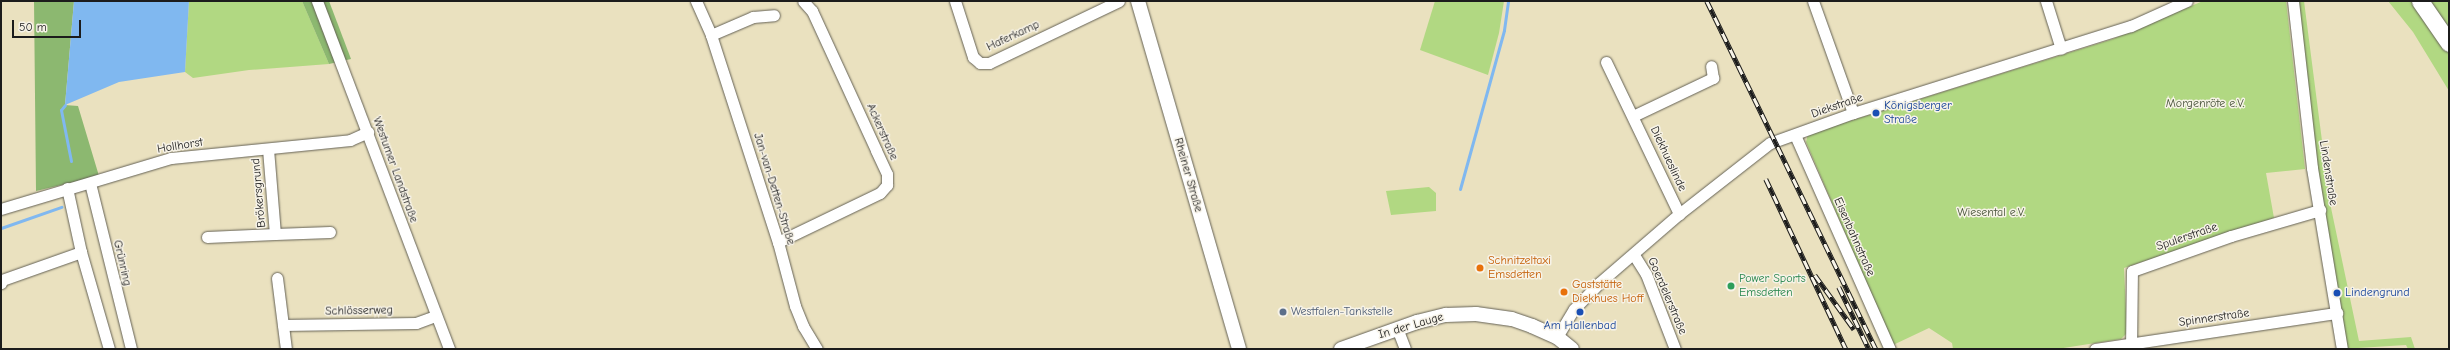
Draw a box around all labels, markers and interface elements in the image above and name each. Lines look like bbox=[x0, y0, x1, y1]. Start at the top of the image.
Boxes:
scale bar bbox=[14, 12, 83, 38]
street label: Haferkamp bbox=[984, 17, 1042, 55]
text: 50 m bbox=[19, 20, 47, 34]
street label: Diekstraße bbox=[1809, 90, 1865, 122]
park label: Morgenröte e.V. bbox=[2166, 97, 2244, 111]
place label: Königsberger Straße bbox=[1884, 99, 1952, 127]
street label: Ackerstraße bbox=[863, 101, 901, 163]
marker: Königsberger Straße bbox=[1871, 108, 1881, 118]
street label: Westumer Landstraße bbox=[369, 115, 421, 225]
street label: Diekhueslinde bbox=[1647, 124, 1689, 194]
street label: Jan-van-Detten-Straße bbox=[750, 131, 798, 247]
street label: Hollhorst bbox=[156, 135, 204, 157]
street label: Rheiner Straße bbox=[1170, 136, 1206, 214]
street label: Lindenstraße bbox=[2316, 139, 2340, 207]
street label: Brökersgrund bbox=[249, 158, 269, 228]
street label: Eisenbahnstraße bbox=[1830, 195, 1878, 279]
park label: Wiesental e.V. bbox=[1957, 206, 2025, 220]
street label: Spulerstraße bbox=[2154, 220, 2220, 254]
street label: Grünring bbox=[110, 239, 134, 287]
place label: Schnitzeltaxi Emsdetten bbox=[1488, 254, 1551, 282]
street label: Goerdelerstraße bbox=[1644, 255, 1690, 337]
marker: Schnitzeltaxi Emsdetten bbox=[1475, 263, 1485, 273]
place label: Power Sports Emsdetten bbox=[1739, 272, 1806, 300]
place label: Gaststätte Diekhues Hoff bbox=[1572, 278, 1643, 306]
marker: Power Sports Emsdetten bbox=[1726, 281, 1736, 291]
place label: Lindengrund bbox=[2345, 286, 2410, 300]
marker: Gaststätte Diekhues Hoff bbox=[1559, 287, 1569, 297]
marker: Lindengrund bbox=[2332, 288, 2342, 298]
street label: Schlösserweg bbox=[325, 303, 393, 319]
place label: Westfalen-Tankstelle bbox=[1291, 305, 1393, 319]
street label: Spinnerstraße bbox=[2178, 306, 2250, 330]
marker: Westfalen-Tankstelle bbox=[1278, 307, 1288, 317]
marker: Am Hallenbad bbox=[1575, 307, 1585, 317]
street label: In der Lauge bbox=[1377, 310, 1445, 342]
place label: Am Hallenbad bbox=[1544, 319, 1616, 333]

